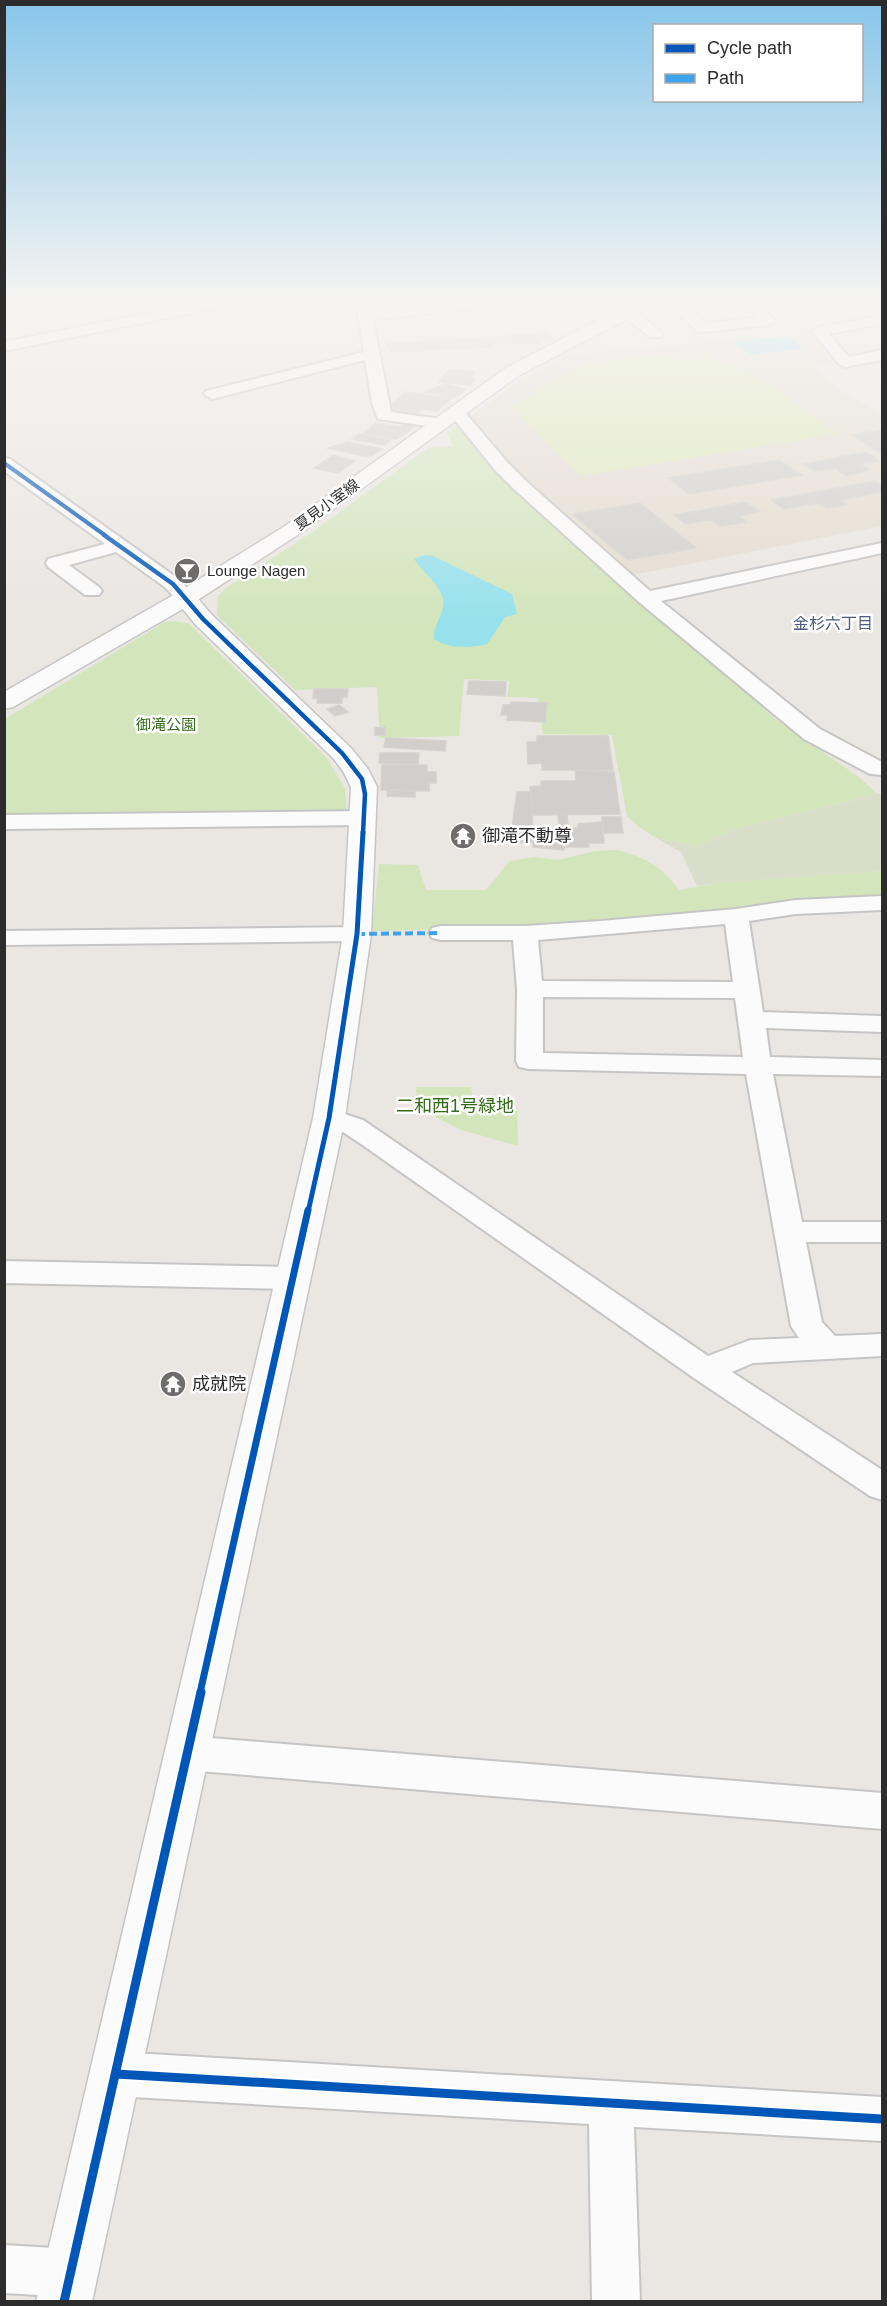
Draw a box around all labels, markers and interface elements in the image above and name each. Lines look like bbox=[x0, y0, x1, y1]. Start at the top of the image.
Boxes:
legend bbox=[653, 24, 863, 102]
text: Cycle path bbox=[707, 38, 792, 58]
text: Path bbox=[707, 68, 744, 88]
street label: 夏見小室線 bbox=[291, 476, 362, 534]
bar icon: Lounge Nagen bbox=[172, 556, 202, 586]
place label: Lounge Nagen bbox=[207, 562, 305, 579]
district label: 金杉六丁目 bbox=[793, 615, 873, 632]
park label: 御滝公園 bbox=[136, 716, 196, 733]
temple icon: 御滝不動尊 bbox=[448, 821, 478, 851]
place label: 御滝不動尊 bbox=[482, 826, 572, 846]
park label: 二和西1号緑地 bbox=[396, 1096, 514, 1116]
temple icon: 成就院 bbox=[158, 1369, 188, 1399]
place label: 成就院 bbox=[192, 1374, 246, 1394]

